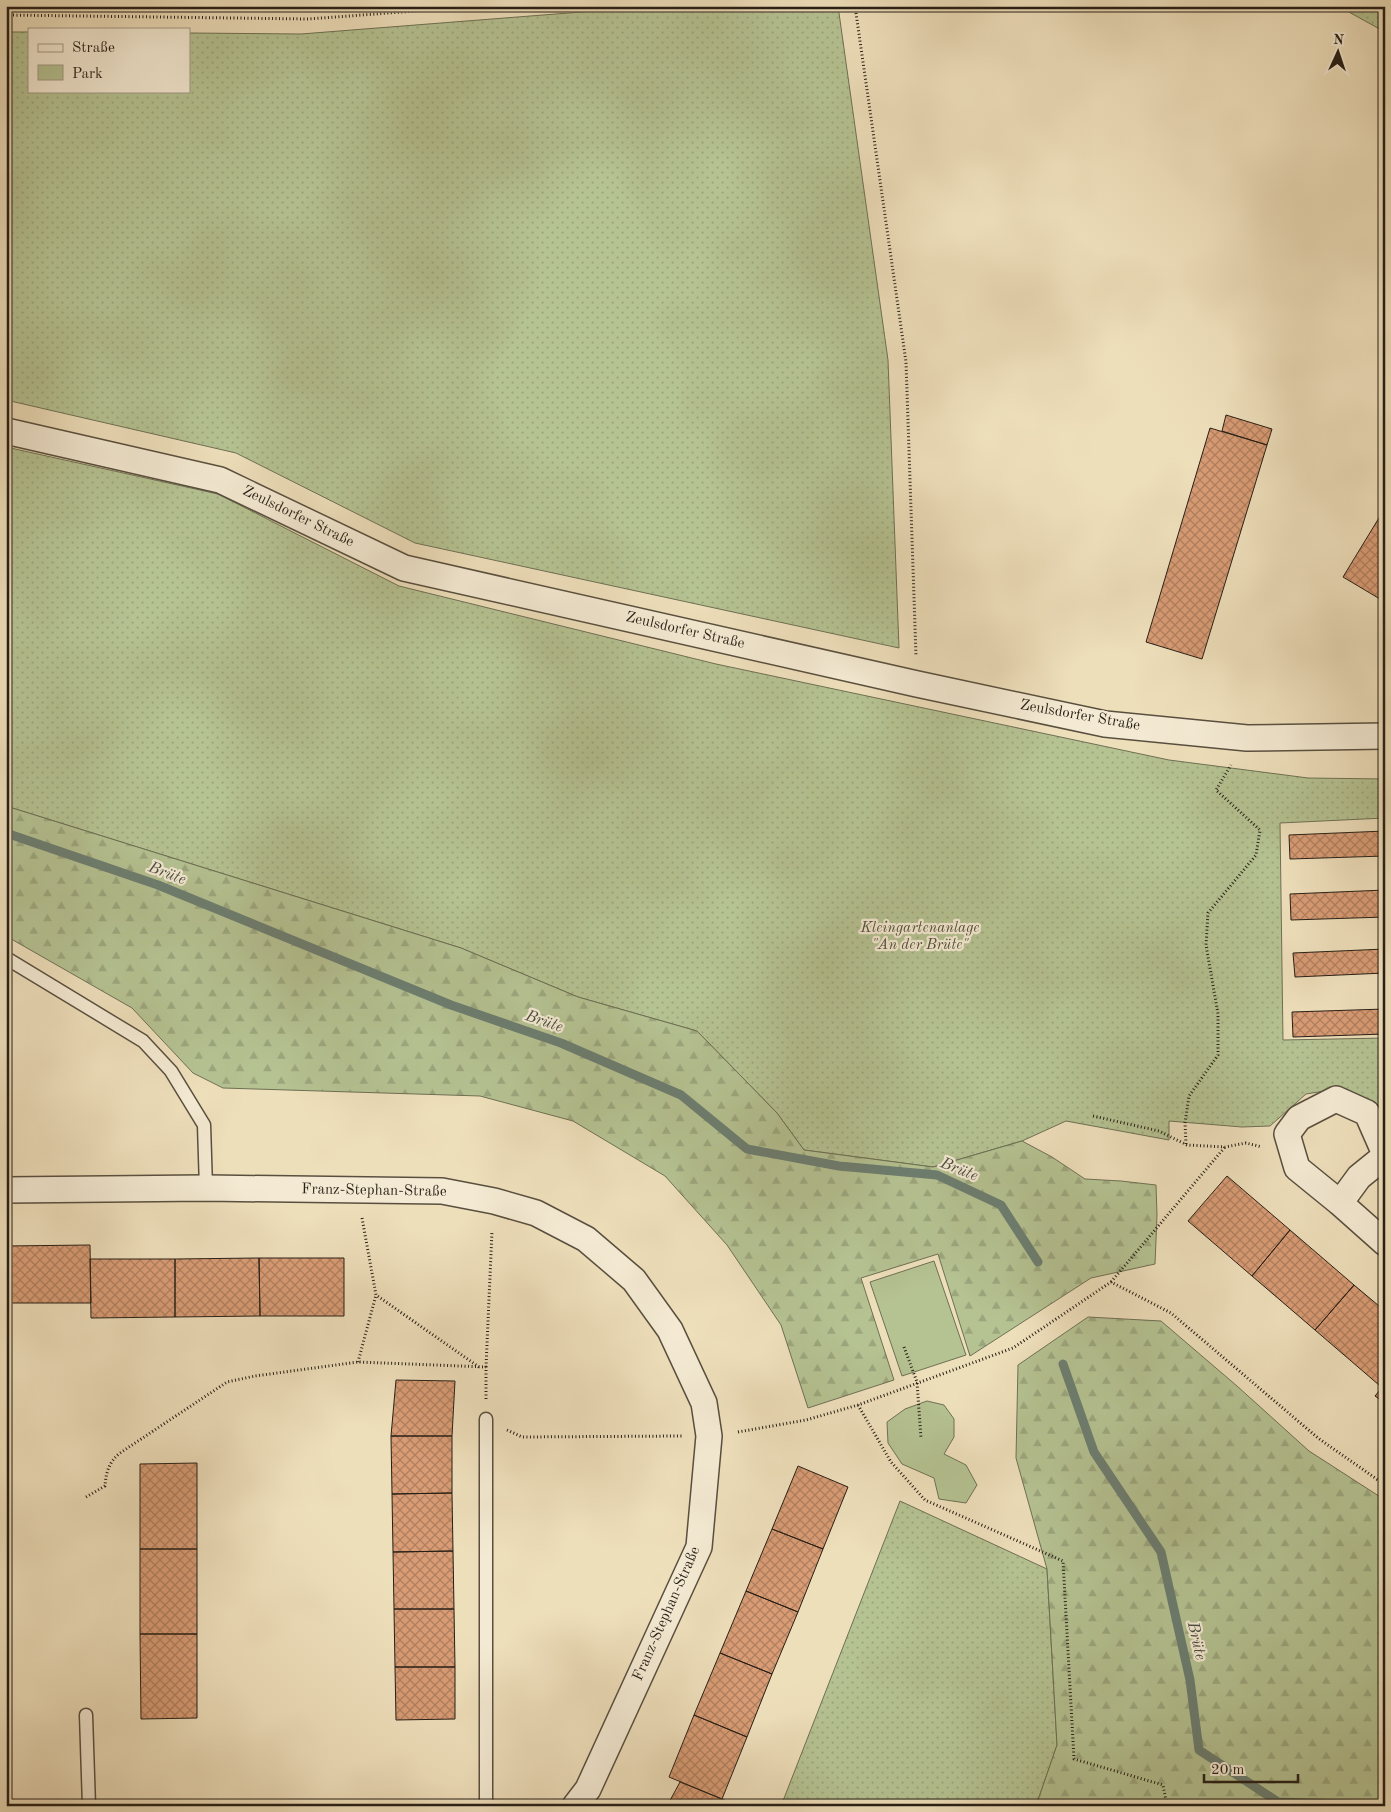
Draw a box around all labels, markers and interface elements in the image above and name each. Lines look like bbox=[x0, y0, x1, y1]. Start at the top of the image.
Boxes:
legend bbox=[28, 28, 190, 92]
north arrow bbox=[1314, 28, 1364, 78]
text: N bbox=[1333, 33, 1345, 47]
text: Straße bbox=[72, 41, 115, 56]
text: Park bbox=[72, 67, 103, 82]
street label: Zeulsdorfer Straße bbox=[240, 484, 356, 550]
street label: Zeulsdorfer Straße bbox=[624, 610, 746, 652]
street label: Zeulsdorfer Straße bbox=[1019, 698, 1141, 734]
water label: Brüte bbox=[145, 859, 188, 889]
park label: Kleingartenanlage "An der Brüte" bbox=[859, 921, 980, 953]
water label: Brüte bbox=[522, 1008, 565, 1036]
water label: Brüte bbox=[937, 1155, 980, 1185]
street label: Franz-Stephan-Straße bbox=[301, 1182, 447, 1200]
street label: Franz-Stephan-Straße bbox=[631, 1544, 703, 1683]
water label: Brüte bbox=[1184, 1619, 1208, 1662]
scale bar bbox=[1204, 1752, 1297, 1784]
text: 20 m bbox=[1211, 1763, 1245, 1778]

